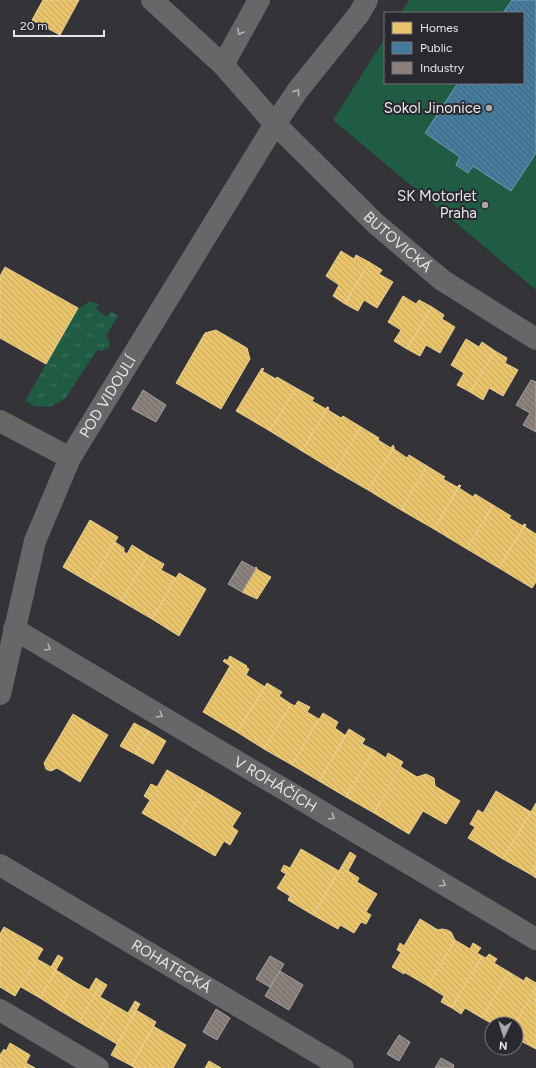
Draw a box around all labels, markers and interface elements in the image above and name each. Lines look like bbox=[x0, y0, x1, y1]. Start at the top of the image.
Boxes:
scale bar bbox=[14, 12, 104, 38]
legend bbox=[384, 12, 524, 84]
text: 20 m bbox=[20, 19, 48, 33]
text: Homes bbox=[420, 21, 459, 35]
one-way arrow bbox=[238, 28, 245, 36]
text: Public bbox=[420, 41, 453, 55]
text: Industry bbox=[420, 61, 465, 75]
one-way arrow bbox=[292, 89, 299, 96]
place label: Sokol Jinonice bbox=[384, 99, 481, 117]
marker: Sokol Jinonice bbox=[484, 103, 494, 113]
place label: SK Motorlet Praha bbox=[397, 187, 477, 222]
marker: SK Motorlet Praha bbox=[480, 200, 490, 210]
street label: BUTOVICKÁ bbox=[360, 208, 435, 276]
street label: POD VIDOULÍ bbox=[76, 351, 140, 441]
one-way arrow bbox=[44, 644, 51, 651]
one-way arrow bbox=[156, 710, 163, 718]
street label: V ROHÁČÍCH bbox=[231, 753, 320, 816]
one-way arrow bbox=[328, 813, 335, 820]
one-way arrow bbox=[439, 879, 446, 886]
street label: ROHATECKÁ bbox=[128, 936, 214, 997]
north arrow bbox=[484, 1016, 524, 1056]
text: N bbox=[499, 1039, 508, 1052]

